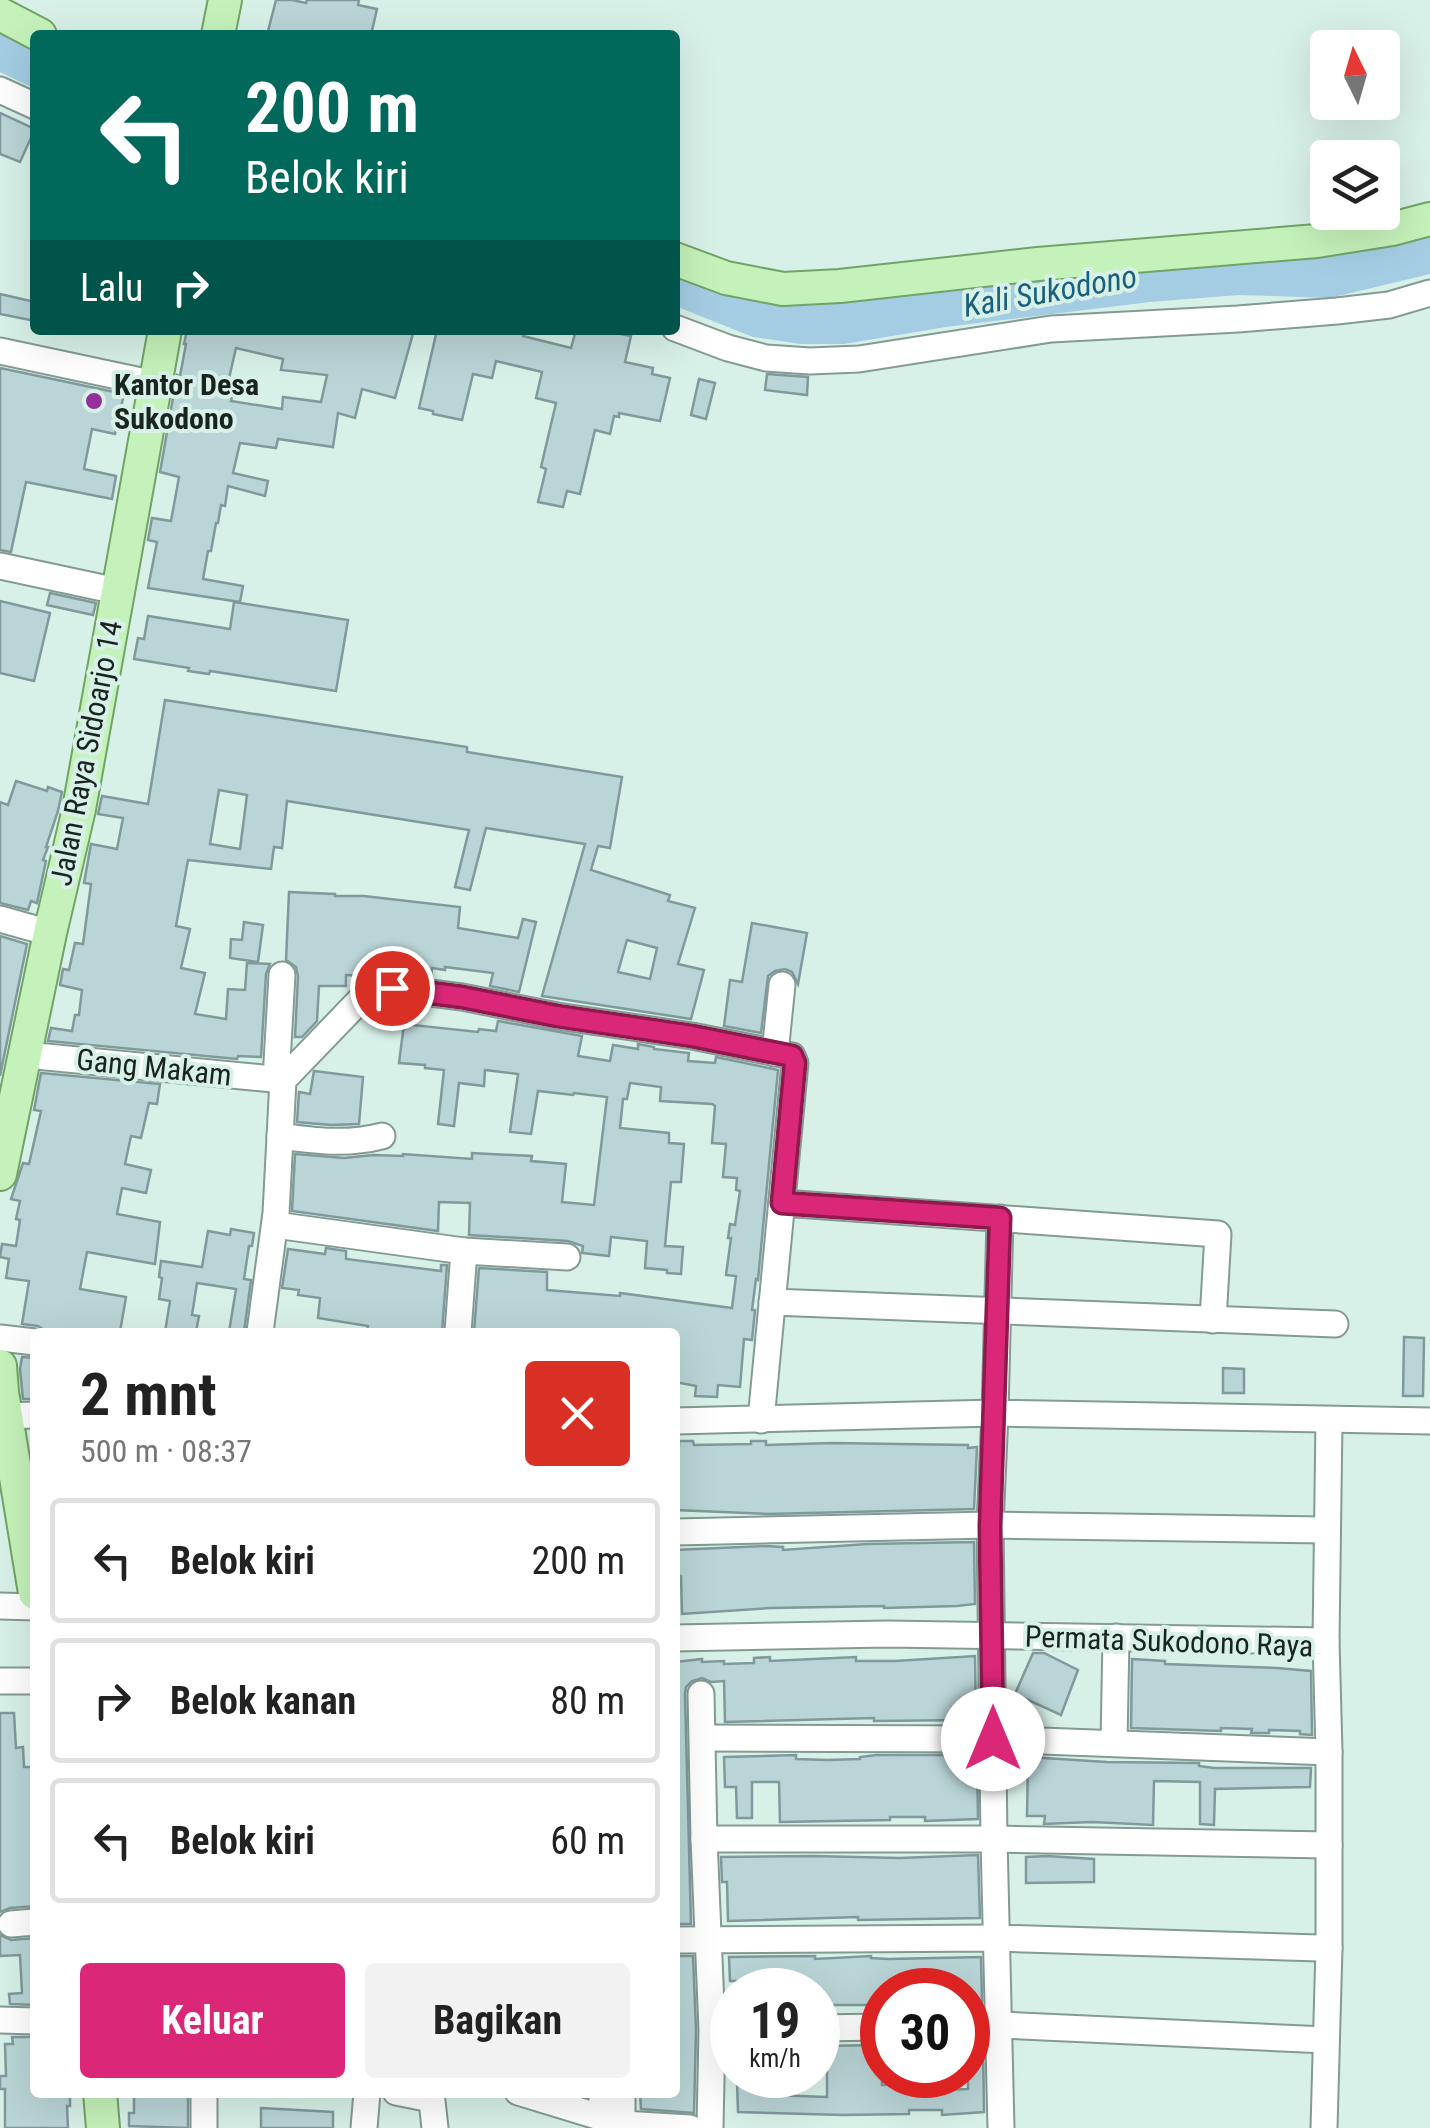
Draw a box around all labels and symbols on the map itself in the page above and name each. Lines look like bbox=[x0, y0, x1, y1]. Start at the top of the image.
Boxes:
north arrow bbox=[1310, 30, 1400, 120]
water label: Kali Sukodono bbox=[960, 257, 1140, 325]
place label: Kantor Desa Sukodono bbox=[114, 367, 259, 436]
marker: Kantor Desa Sukodono bbox=[83, 390, 105, 412]
street label: Jalan Raya Sidoarjo 14 bbox=[43, 617, 129, 889]
pin bbox=[350, 946, 435, 1031]
street label: Gang Makam bbox=[75, 1041, 233, 1093]
street label: Permata Sukodono Raya bbox=[1024, 1618, 1314, 1664]
position arrow bbox=[941, 1687, 1045, 1791]
speed limit sign: 30 bbox=[860, 1968, 990, 2098]

